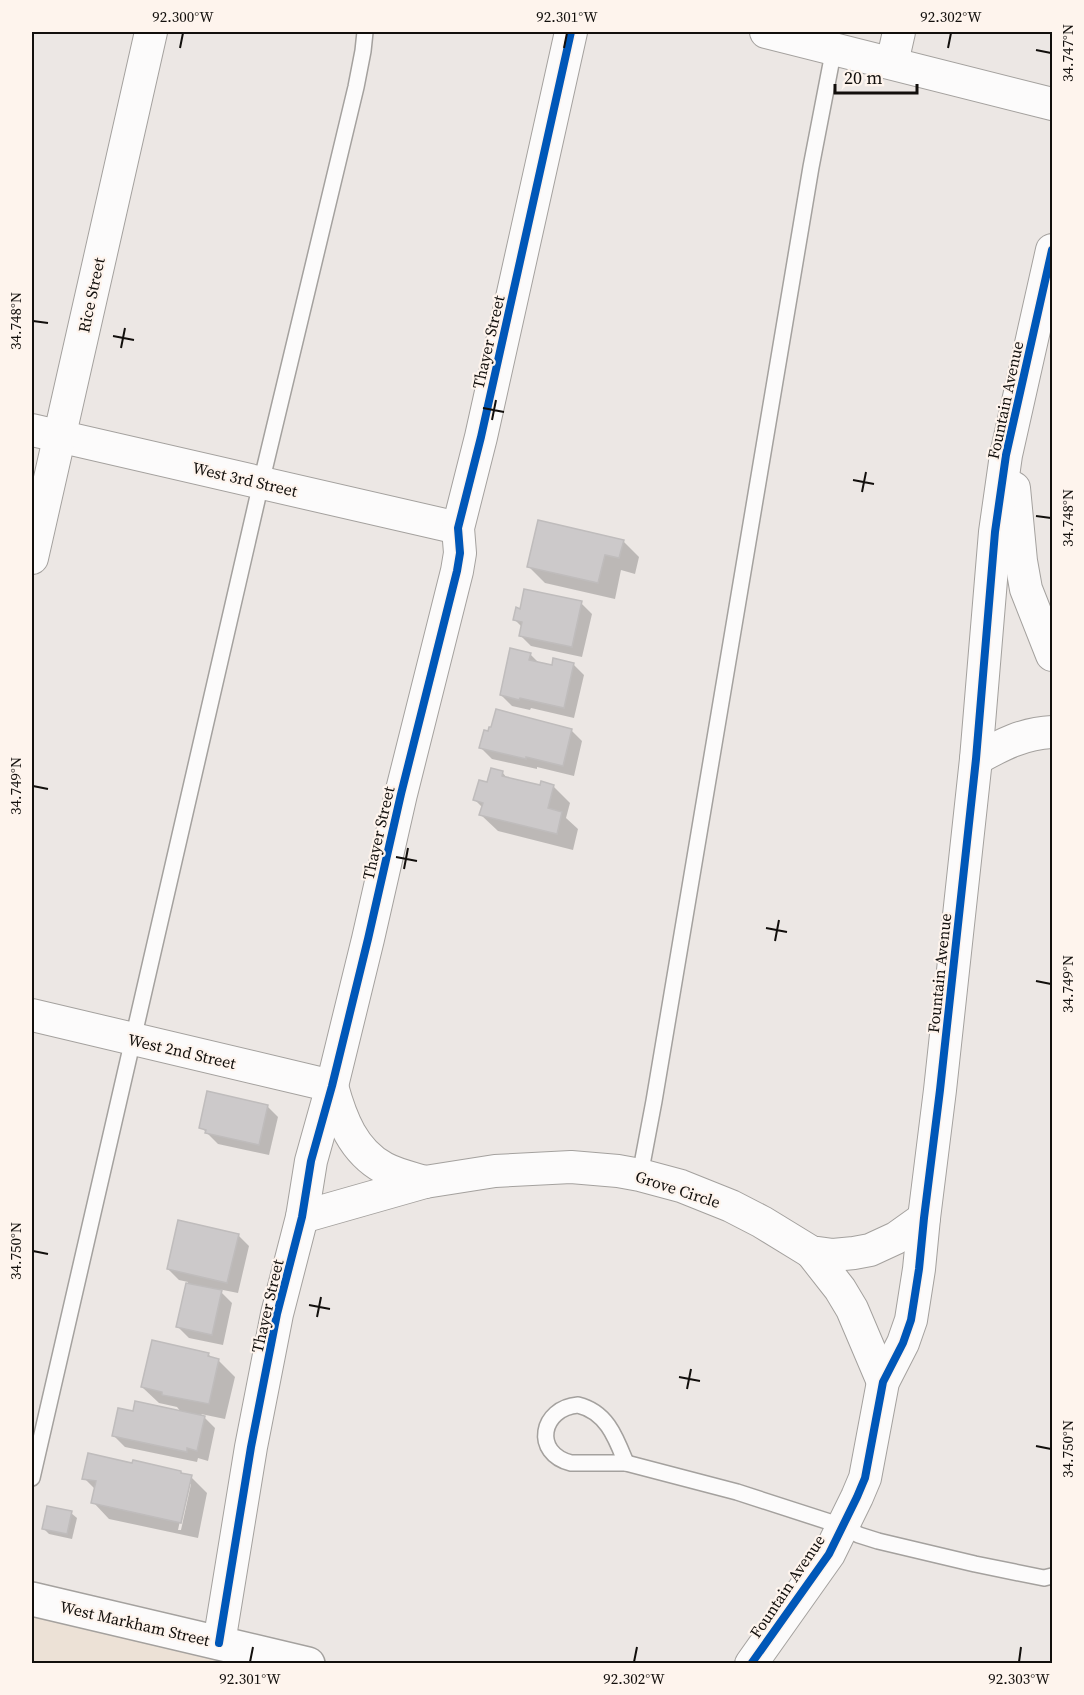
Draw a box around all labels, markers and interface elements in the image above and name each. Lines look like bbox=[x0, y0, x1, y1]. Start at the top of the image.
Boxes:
text: 92.300°W bbox=[152, 6, 214, 27]
text: 92.301°W bbox=[536, 6, 598, 27]
text: 92.302°W bbox=[920, 6, 982, 27]
text: 34.747°N bbox=[1057, 24, 1078, 82]
scale bar bbox=[835, 57, 918, 95]
text: 20 m bbox=[844, 65, 882, 90]
street label: Rice Street bbox=[72, 255, 110, 335]
text: 34.748°N bbox=[5, 292, 26, 350]
street label: Thayer Street bbox=[467, 292, 510, 391]
street label: Fountain Avenue bbox=[982, 339, 1028, 461]
street label: West 3rd Street bbox=[190, 456, 300, 502]
text: 34.748°N bbox=[1057, 489, 1078, 547]
text: 34.749°N bbox=[5, 757, 26, 815]
street label: Thayer Street bbox=[357, 783, 400, 882]
street label: Fountain Avenue bbox=[922, 912, 956, 1034]
text: 34.749°N bbox=[1057, 955, 1078, 1013]
street label: West 2nd Street bbox=[126, 1028, 239, 1074]
street label: Grove Circle bbox=[633, 1165, 723, 1213]
text: 34.750°N bbox=[5, 1222, 26, 1280]
street label: Thayer Street bbox=[246, 1256, 289, 1355]
text: 34.750°N bbox=[1057, 1420, 1078, 1478]
street label: Fountain Avenue bbox=[744, 1530, 830, 1642]
street label: West Markham Street bbox=[58, 1595, 213, 1651]
text: 92.301°W bbox=[219, 1668, 281, 1689]
text: 92.302°W bbox=[603, 1668, 665, 1689]
text: 92.303°W bbox=[988, 1668, 1050, 1689]

